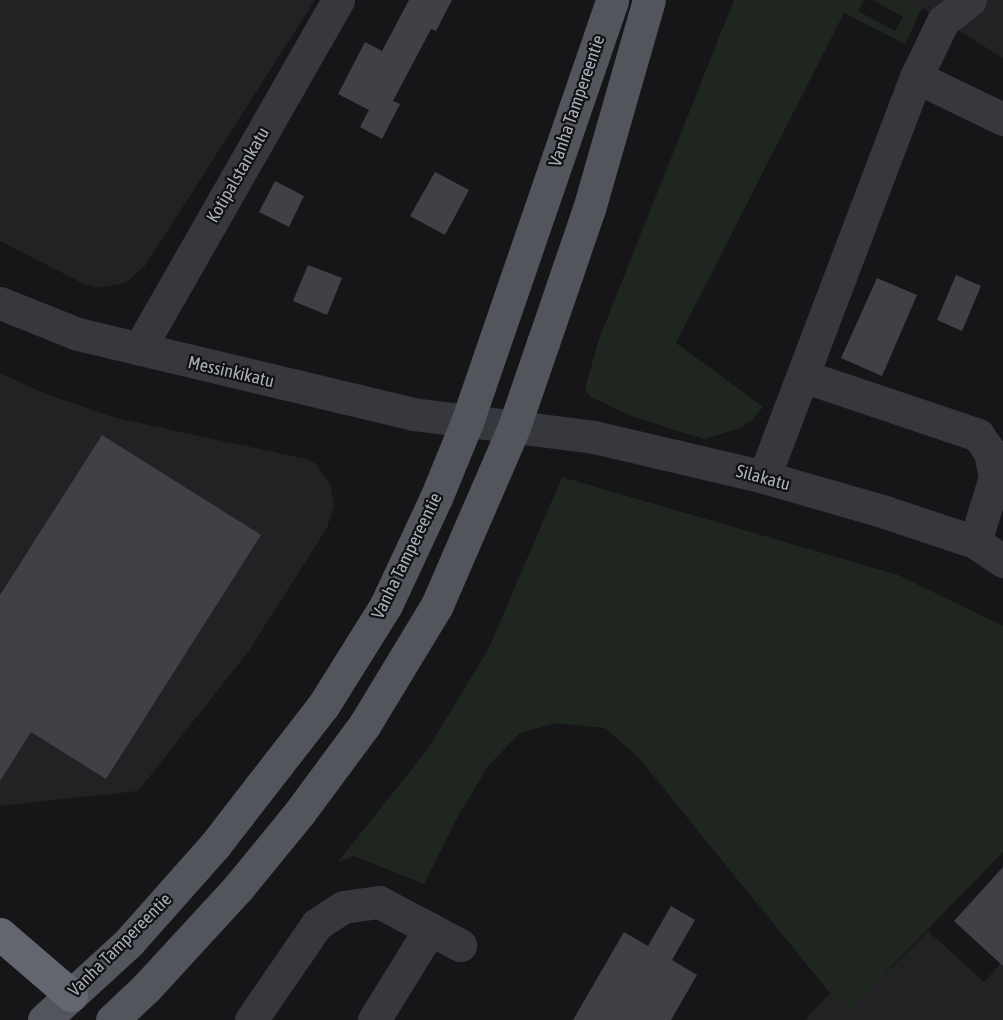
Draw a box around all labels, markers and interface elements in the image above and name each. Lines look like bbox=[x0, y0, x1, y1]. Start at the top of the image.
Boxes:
street label: Vanha Tampereentie bbox=[544, 33, 610, 169]
street label: Kotipalstankatu bbox=[202, 123, 274, 227]
street label: Messinkikatu bbox=[186, 352, 276, 392]
street label: Silakatu bbox=[734, 460, 792, 496]
street label: Vanha Tampereentie bbox=[367, 490, 447, 622]
street label: Vanha Tampereentie bbox=[64, 889, 176, 1001]

